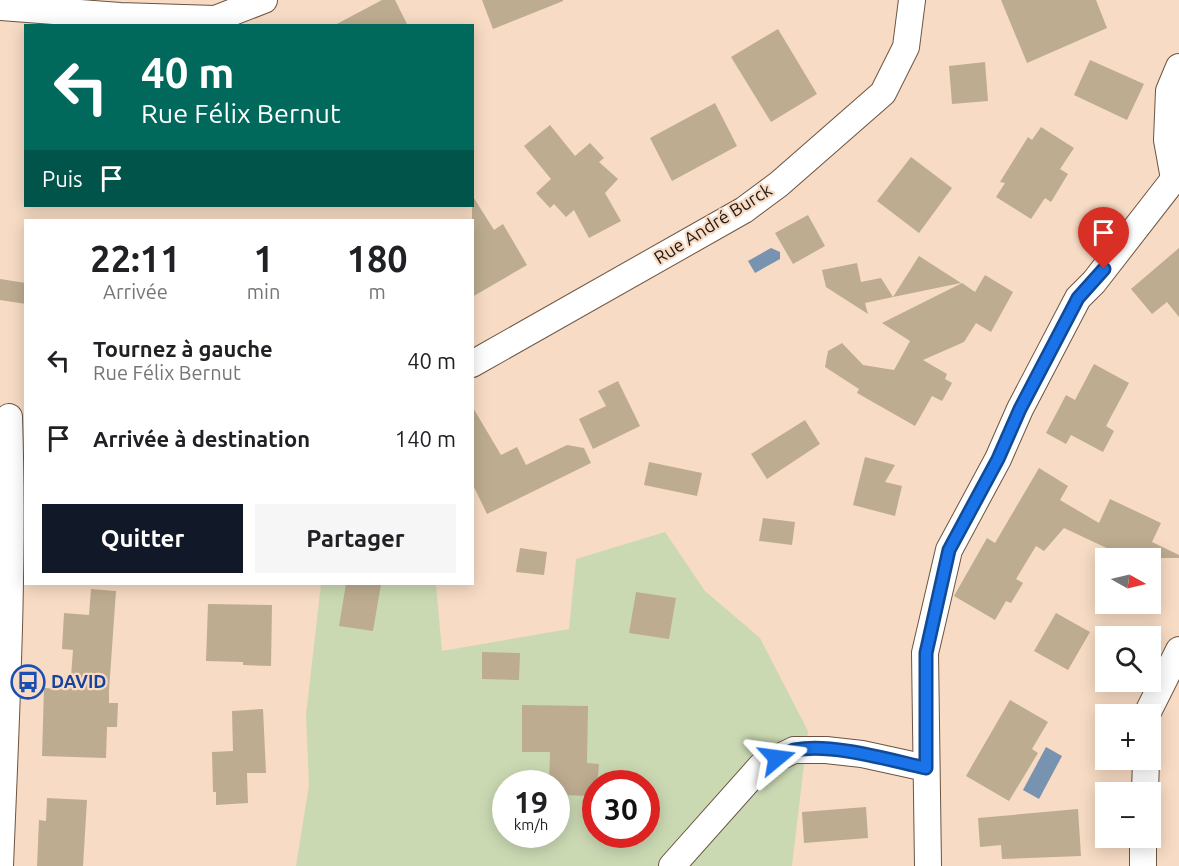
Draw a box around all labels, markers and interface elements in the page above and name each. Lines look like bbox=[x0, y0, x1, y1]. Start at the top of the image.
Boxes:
icon: left bbox=[42, 48, 120, 126]
text: 40 m bbox=[141, 49, 235, 96]
text: Rue Félix Bernut bbox=[141, 98, 341, 128]
icon: arrive bbox=[95, 162, 128, 195]
text: Puis bbox=[42, 166, 83, 191]
street label: Rue André Burck bbox=[650, 179, 775, 267]
pin bbox=[1078, 207, 1129, 269]
icon: arrive bbox=[1087, 216, 1120, 249]
text: 22:11 bbox=[90, 238, 180, 279]
text: 1 bbox=[253, 238, 274, 279]
text: 180 bbox=[347, 238, 408, 279]
text: Arrivée bbox=[103, 280, 168, 303]
text: min bbox=[247, 280, 280, 303]
text: m bbox=[369, 280, 386, 303]
text: Tournez à gauche bbox=[93, 336, 273, 361]
icon: left bbox=[42, 344, 75, 377]
text: 40 m bbox=[407, 348, 456, 373]
text: Rue Félix Bernut bbox=[93, 361, 241, 384]
icon: arrive bbox=[42, 422, 75, 455]
text: Arrivée à destination bbox=[93, 426, 310, 451]
text: 140 m bbox=[395, 426, 456, 451]
button: Quitter bbox=[42, 504, 243, 573]
button: Partager bbox=[255, 504, 456, 573]
north arrow bbox=[1095, 548, 1161, 614]
map controls bbox=[1095, 548, 1161, 848]
button: search bbox=[1095, 626, 1161, 692]
bus stop icon: DAVID bbox=[10, 664, 46, 700]
place label: DAVID bbox=[51, 671, 106, 691]
button: + bbox=[1095, 704, 1161, 770]
position arrow bbox=[745, 726, 809, 790]
speed limit sign: 30 bbox=[582, 770, 660, 848]
button: − bbox=[1095, 782, 1161, 848]
text: 19 bbox=[514, 785, 548, 819]
text: km/h bbox=[514, 816, 548, 833]

